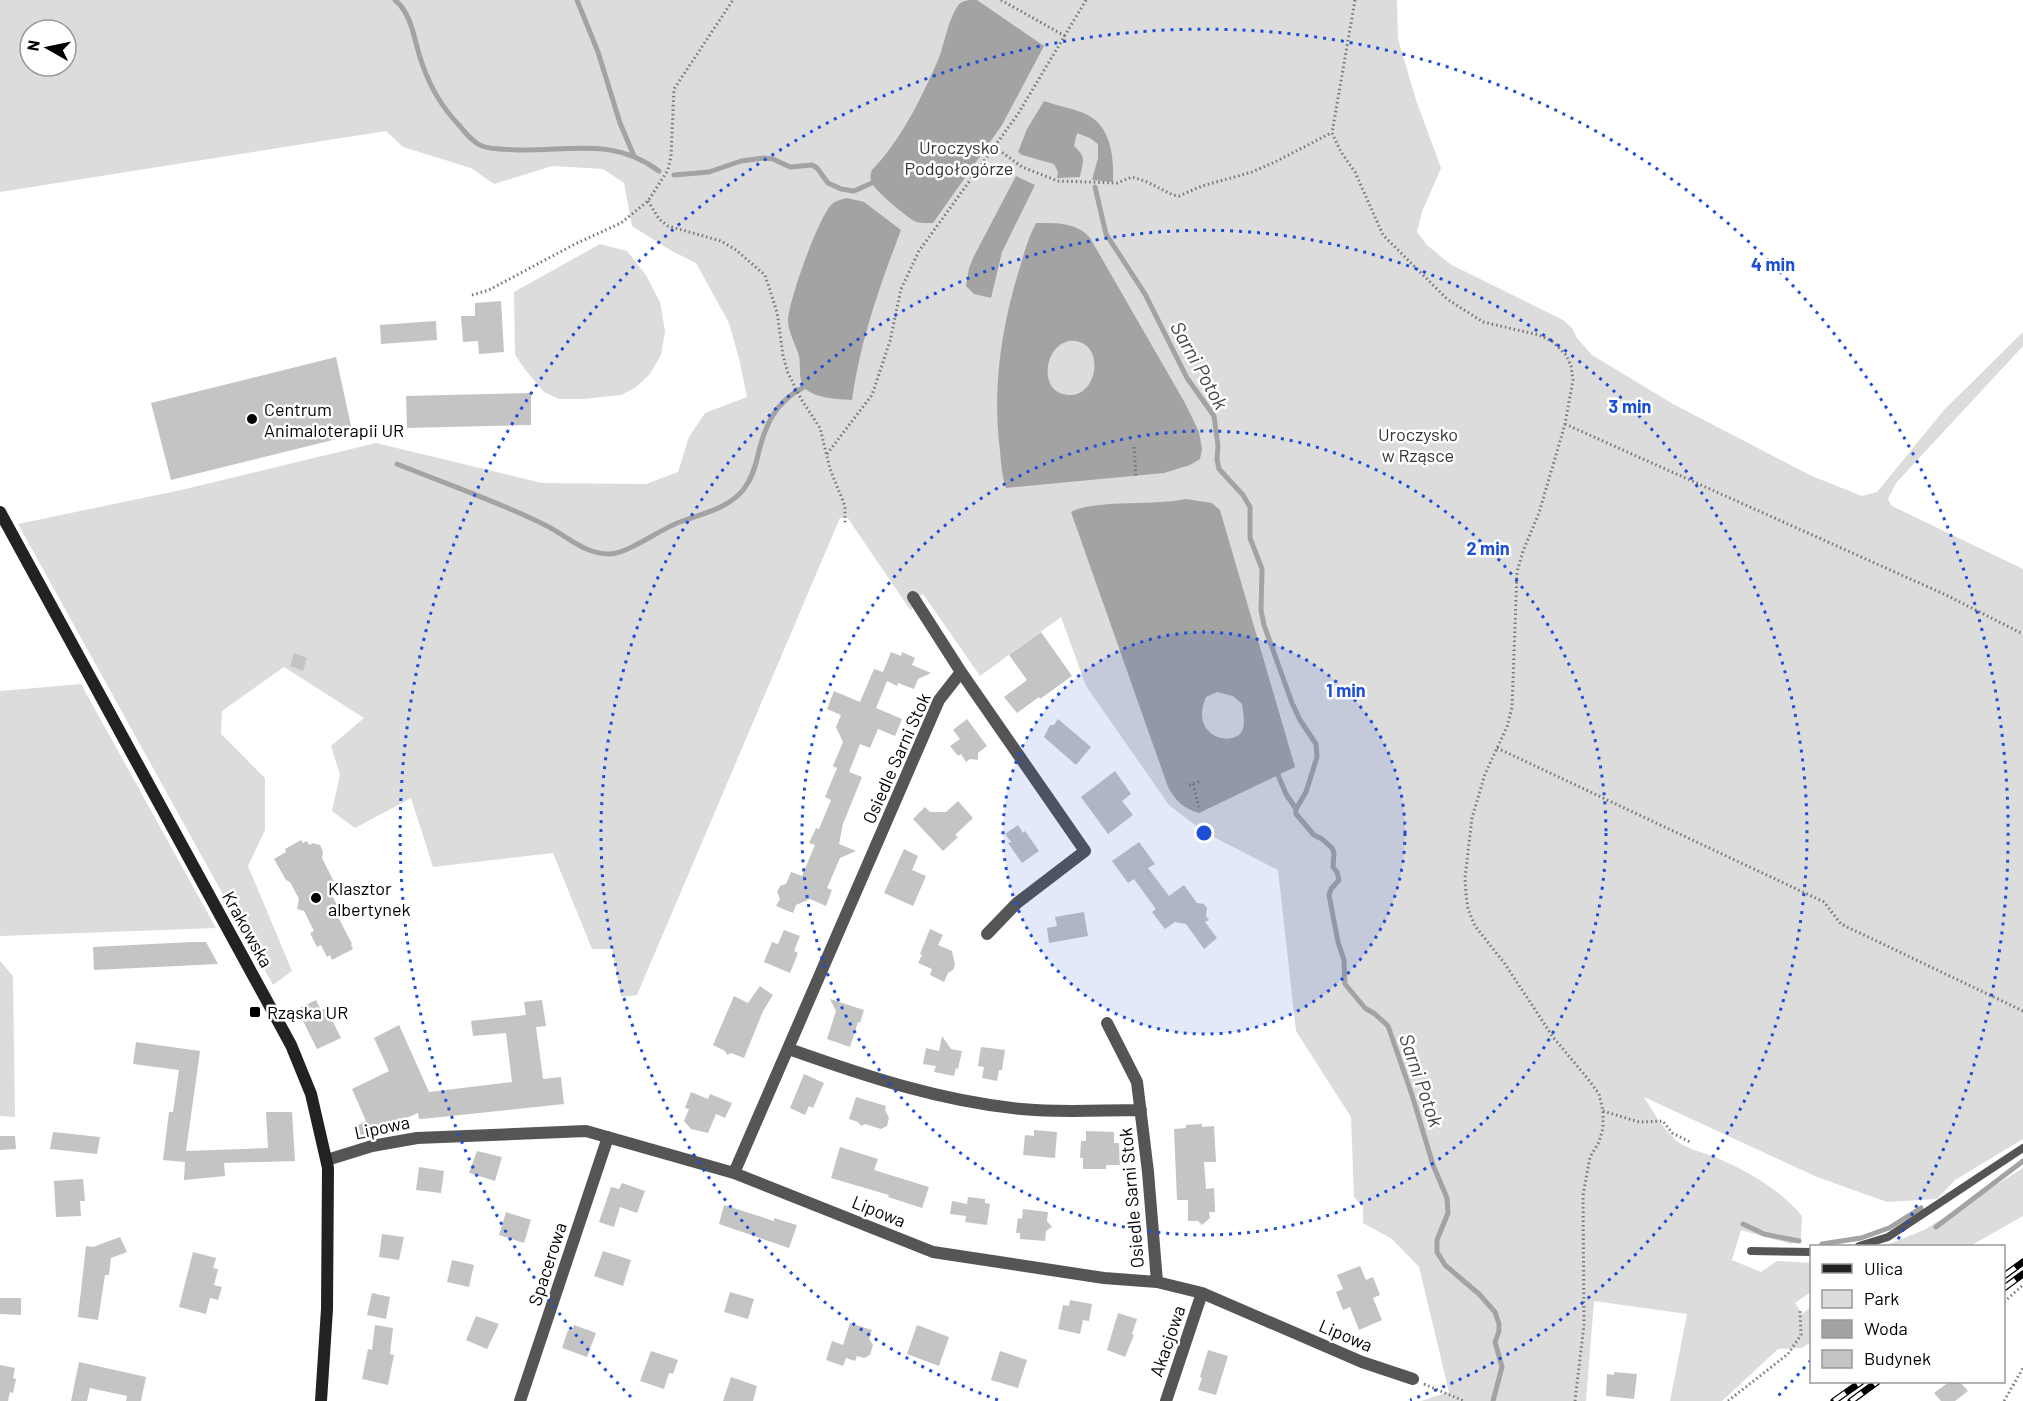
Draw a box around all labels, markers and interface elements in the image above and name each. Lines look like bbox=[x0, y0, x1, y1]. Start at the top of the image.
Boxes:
north arrow bbox=[18, 18, 78, 78]
text: N bbox=[22, 39, 43, 52]
park label: Uroczysko Podgołogórze bbox=[905, 136, 1013, 179]
text: 4 min bbox=[1751, 253, 1795, 275]
water label: Sarni Potok bbox=[1166, 317, 1234, 413]
text: 3 min bbox=[1609, 395, 1651, 417]
place label: Centrum Animaloterapii UR bbox=[264, 398, 404, 441]
marker: Centrum Animaloterapii UR bbox=[245, 412, 259, 426]
park label: Uroczysko w Rząsce bbox=[1378, 423, 1458, 466]
text: 2 min bbox=[1466, 537, 1510, 559]
text: 1 min bbox=[1326, 679, 1366, 701]
street label: Osiedle Sarni Stok bbox=[857, 689, 935, 827]
centre of rings bbox=[1194, 823, 1214, 843]
place label: Klasztor albertynek bbox=[328, 877, 411, 920]
street label: Krakowska bbox=[218, 887, 278, 971]
marker: Klasztor albertynek bbox=[309, 891, 323, 905]
place label: Rząska UR bbox=[267, 1001, 348, 1023]
marker: Rząska UR bbox=[248, 1005, 262, 1019]
water label: Sarni Potok bbox=[1395, 1030, 1449, 1130]
street label: Lipowa bbox=[352, 1110, 412, 1144]
street label: Osiedle Sarni Stok bbox=[1114, 1127, 1148, 1269]
street label: Lipowa bbox=[849, 1190, 909, 1232]
street label: Spacerowa bbox=[523, 1219, 571, 1309]
legend bbox=[1810, 1245, 2005, 1383]
text: Ulica bbox=[1864, 1257, 1903, 1279]
text: Park bbox=[1864, 1287, 1899, 1309]
street label: Akacjowa bbox=[1145, 1302, 1189, 1380]
street label: Lipowa bbox=[1316, 1314, 1376, 1356]
text: Woda bbox=[1864, 1317, 1908, 1339]
text: Budynek bbox=[1864, 1347, 1931, 1369]

